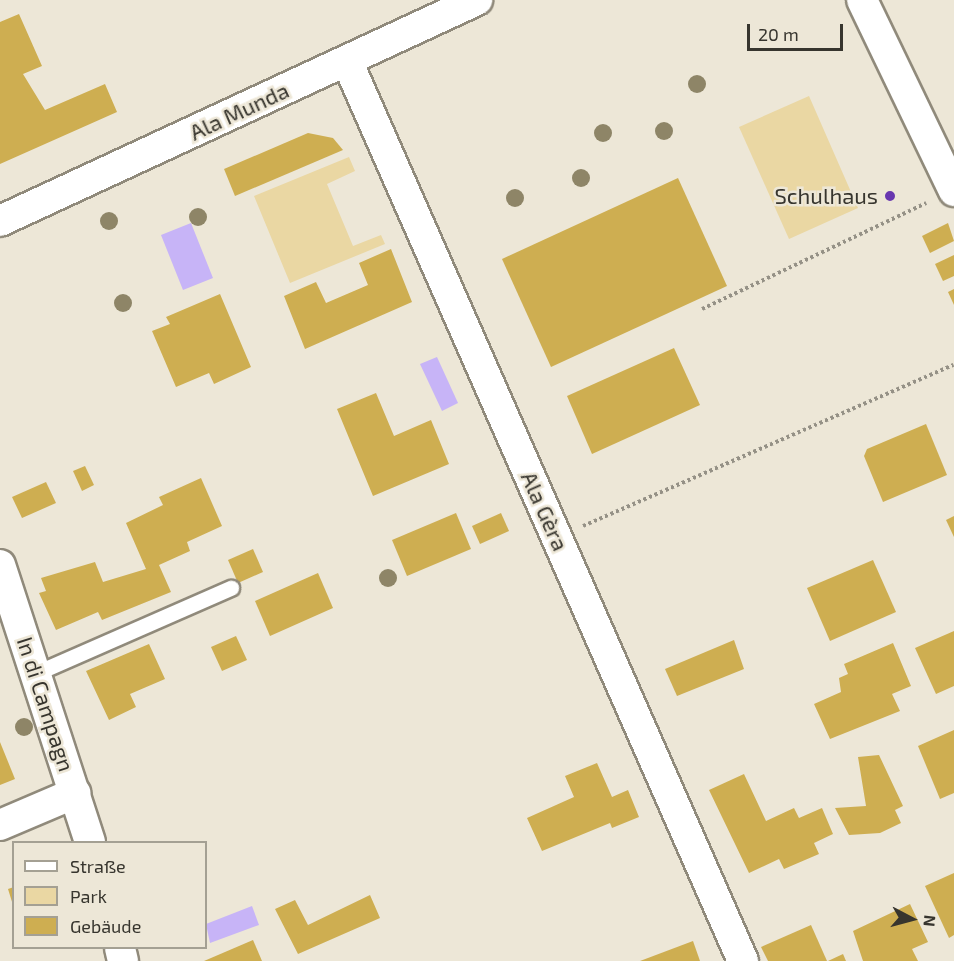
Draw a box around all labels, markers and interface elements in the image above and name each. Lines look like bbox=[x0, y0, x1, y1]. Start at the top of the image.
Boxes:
scale bar bbox=[750, 12, 846, 50]
text: 20 m bbox=[758, 23, 799, 45]
street label: Ala Munda bbox=[185, 77, 293, 145]
place label: Schulhaus bbox=[774, 183, 878, 209]
marker: Schulhaus bbox=[883, 189, 897, 203]
street label: Ala Gèra bbox=[516, 467, 574, 555]
street label: In di Campagn bbox=[12, 633, 80, 775]
legend bbox=[12, 841, 207, 949]
text: Straße bbox=[70, 855, 126, 877]
text: Park bbox=[70, 885, 107, 907]
north arrow bbox=[882, 889, 942, 949]
text: N bbox=[920, 914, 940, 928]
text: Gebäude bbox=[70, 915, 141, 937]

